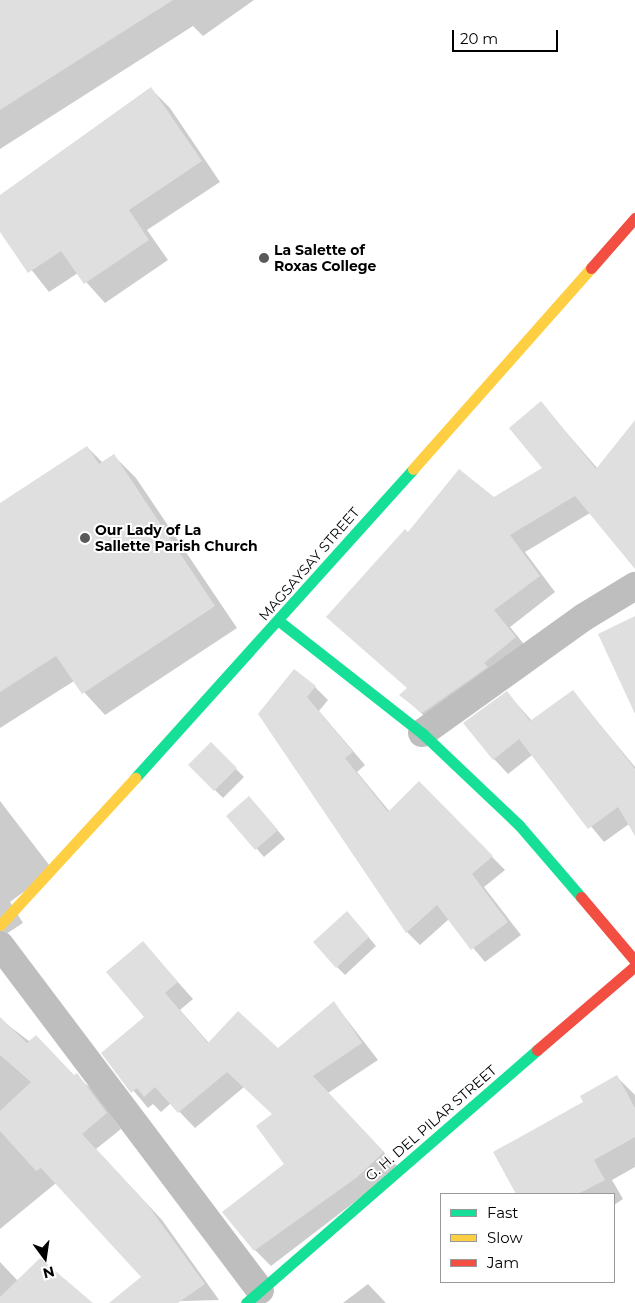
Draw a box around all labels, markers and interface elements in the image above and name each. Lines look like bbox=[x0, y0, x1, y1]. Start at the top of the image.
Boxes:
scale bar bbox=[455, 20, 561, 52]
text: 20 m bbox=[460, 29, 498, 48]
place label: La Salette of Roxas College bbox=[274, 242, 376, 274]
marker: La Salette of Roxas College bbox=[258, 252, 270, 264]
street label: MAGSAYSAY STREET bbox=[255, 504, 363, 624]
place label: Our Lady of La Sallette Parish Church bbox=[95, 522, 258, 554]
marker: Our Lady of La Sallette Parish Church bbox=[79, 532, 91, 544]
street label: G. H. DEL PILAR STREET bbox=[362, 1062, 500, 1184]
legend bbox=[440, 1193, 615, 1283]
text: Fast bbox=[487, 1203, 518, 1222]
text: Slow bbox=[487, 1228, 523, 1247]
north arrow bbox=[20, 1233, 70, 1283]
text: Jam bbox=[487, 1253, 519, 1272]
text: N bbox=[41, 1262, 56, 1283]

